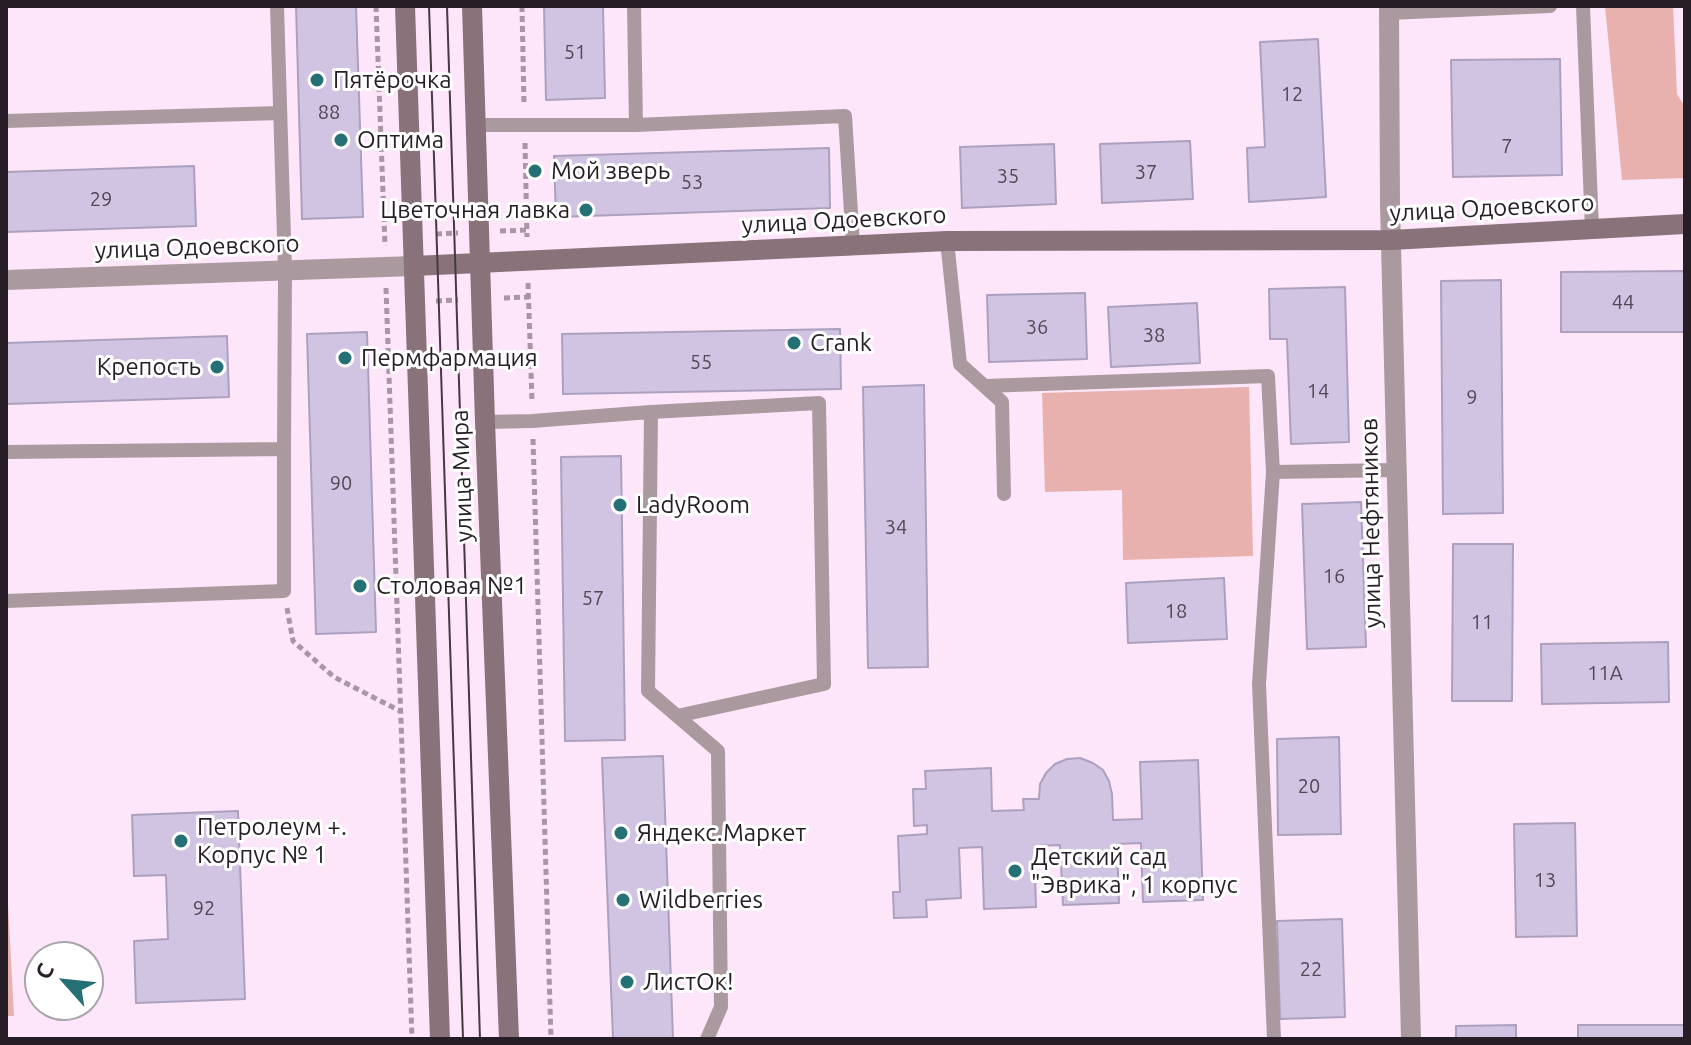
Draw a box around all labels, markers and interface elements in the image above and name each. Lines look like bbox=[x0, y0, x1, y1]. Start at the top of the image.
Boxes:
house number: 51 bbox=[564, 40, 586, 64]
place label: Пятёрочка bbox=[333, 66, 452, 94]
marker: Пятёрочка bbox=[308, 71, 326, 89]
house number: 12 bbox=[1281, 82, 1303, 106]
house number: 88 bbox=[318, 100, 340, 124]
place label: Оптима bbox=[357, 126, 444, 154]
marker: Оптима bbox=[332, 131, 350, 149]
house number: 7 bbox=[1501, 134, 1513, 158]
place label: Мой зверь bbox=[551, 157, 670, 185]
house number: 37 bbox=[1135, 160, 1157, 184]
marker: Мой зверь bbox=[526, 162, 544, 180]
house number: 35 bbox=[997, 164, 1019, 188]
house number: 53 bbox=[681, 170, 703, 194]
house number: 29 bbox=[90, 187, 112, 211]
street label: улица Одоевского bbox=[1389, 188, 1595, 228]
place label: Цветочная лавка bbox=[380, 196, 570, 224]
street label: улица Одоевского bbox=[741, 200, 947, 240]
marker: Цветочная лавка bbox=[577, 201, 595, 219]
street label: улица Одоевского bbox=[94, 229, 300, 265]
house number: 44 bbox=[1612, 290, 1634, 314]
house number: 36 bbox=[1026, 315, 1048, 339]
house number: 38 bbox=[1143, 323, 1165, 347]
place label: Crank bbox=[810, 329, 872, 357]
marker: Crank bbox=[785, 334, 803, 352]
place label: Пермфармация bbox=[361, 344, 538, 372]
marker: Пермфармация bbox=[336, 349, 354, 367]
house number: 55 bbox=[690, 350, 712, 374]
place label: Крепость bbox=[97, 353, 201, 381]
marker: Крепость bbox=[208, 358, 226, 376]
house number: 14 bbox=[1307, 379, 1329, 403]
house number: 9 bbox=[1466, 385, 1478, 409]
street label: улица Мира bbox=[445, 409, 479, 543]
street label: улица Нефтяников bbox=[1355, 418, 1387, 628]
house number: 90 bbox=[330, 471, 352, 495]
place label: LadyRoom bbox=[636, 491, 750, 519]
marker: LadyRoom bbox=[611, 496, 629, 514]
house number: 34 bbox=[885, 515, 907, 539]
house number: 16 bbox=[1323, 564, 1345, 588]
place label: Столовая №1 bbox=[376, 572, 527, 600]
marker: Столовая №1 bbox=[351, 577, 369, 595]
house number: 57 bbox=[582, 586, 604, 610]
house number: 18 bbox=[1165, 599, 1187, 623]
house number: 11 bbox=[1471, 610, 1493, 634]
house number: 11А bbox=[1587, 661, 1623, 685]
house number: 20 bbox=[1298, 774, 1320, 798]
place label: Петролеум +. Корпус № 1 bbox=[197, 813, 347, 869]
place label: Яндекс.Маркет bbox=[637, 819, 806, 847]
marker: Яндекс.Маркет bbox=[612, 824, 630, 842]
marker: Петролеум +. Корпус № 1 bbox=[172, 832, 190, 850]
place label: Детский сад "Эврика", 1 корпус bbox=[1031, 843, 1238, 899]
marker: Детский сад "Эврика", 1 корпус bbox=[1006, 862, 1024, 880]
house number: 13 bbox=[1534, 868, 1556, 892]
place label: Wildberries bbox=[639, 886, 763, 914]
marker: Wildberries bbox=[614, 891, 632, 909]
house number: 92 bbox=[193, 896, 215, 920]
north arrow bbox=[24, 941, 104, 1021]
house number: 22 bbox=[1300, 957, 1322, 981]
text: С bbox=[30, 959, 58, 983]
place label: ЛистОк! bbox=[643, 968, 734, 996]
marker: ЛистОк! bbox=[618, 973, 636, 991]

